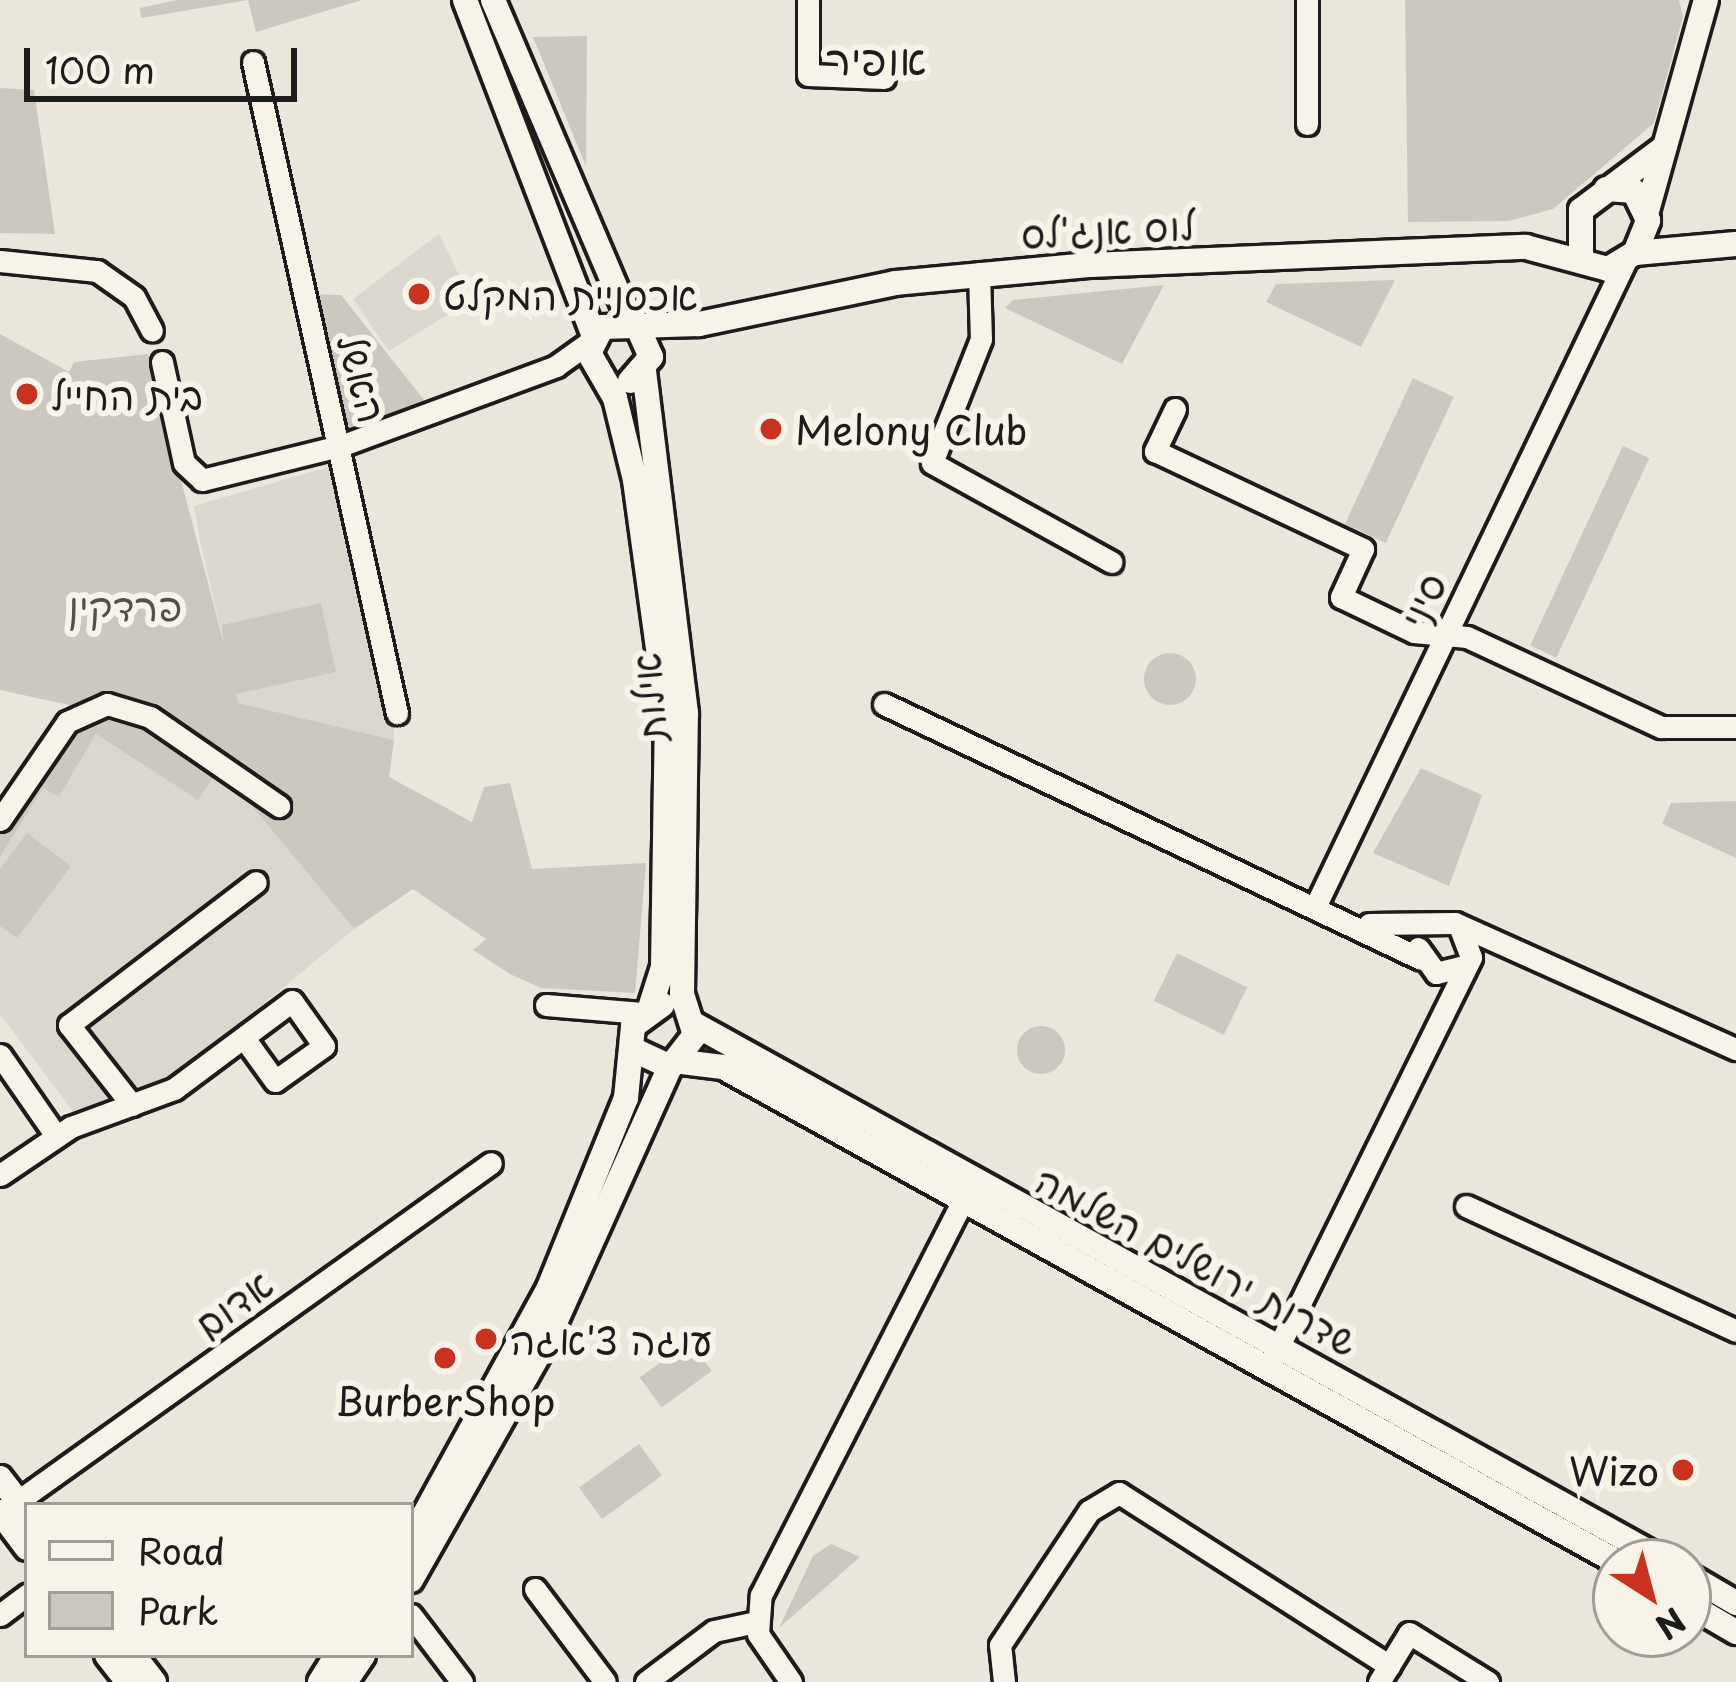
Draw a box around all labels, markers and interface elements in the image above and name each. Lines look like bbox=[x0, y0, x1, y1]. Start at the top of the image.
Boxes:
scale bar bbox=[30, 24, 303, 98]
district label: אופיר bbox=[825, 33, 927, 83]
text: 100 m bbox=[45, 42, 155, 96]
street label: לוס אנג'לס bbox=[1020, 201, 1196, 257]
place label: אכסניית המקלט bbox=[443, 271, 698, 317]
marker: אכסניית המקלט bbox=[406, 281, 432, 307]
street label: האשל bbox=[329, 329, 397, 427]
place label: בית החייל bbox=[51, 371, 203, 417]
marker: בית החייל bbox=[14, 381, 40, 407]
place label: Melony Club bbox=[795, 406, 1026, 452]
marker: Melony Club bbox=[758, 416, 784, 442]
street label: סיני bbox=[1389, 565, 1455, 635]
park label: פרדקין bbox=[68, 582, 182, 628]
street label: אילות bbox=[621, 651, 675, 743]
street label: שדרות ירושלים השלמה bbox=[1028, 1155, 1366, 1365]
street label: אדום bbox=[185, 1259, 281, 1347]
place label: עוגה צ'אגה bbox=[510, 1316, 713, 1362]
marker: עוגה צ'אגה bbox=[473, 1326, 499, 1352]
marker: BurberShop bbox=[432, 1345, 458, 1371]
place label: BurberShop bbox=[335, 1377, 555, 1423]
place label: Wizo bbox=[1569, 1447, 1659, 1493]
marker: Wizo bbox=[1670, 1457, 1696, 1483]
legend bbox=[24, 1502, 414, 1658]
text: Road bbox=[138, 1523, 225, 1577]
north arrow bbox=[1592, 1538, 1712, 1658]
text: Park bbox=[138, 1583, 218, 1637]
text: N bbox=[1646, 1597, 1697, 1653]

